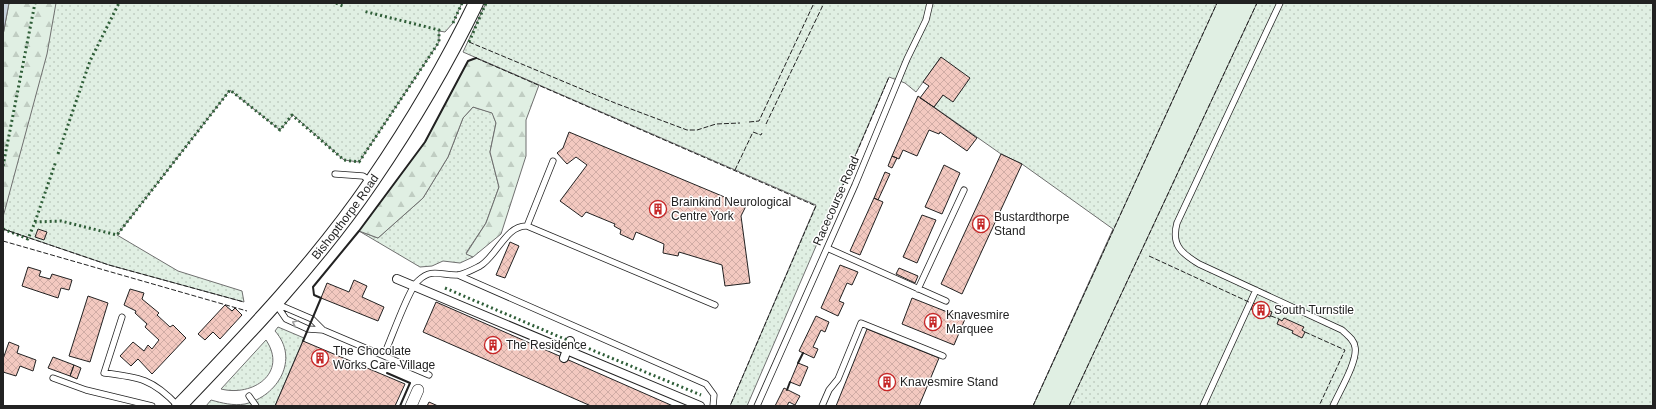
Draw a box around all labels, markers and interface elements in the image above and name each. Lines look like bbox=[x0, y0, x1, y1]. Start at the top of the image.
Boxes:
street label: Racecourse Road bbox=[810, 154, 862, 248]
street label: Bishopthorpe Road bbox=[309, 172, 382, 262]
place label: Brainkind Neurological Centre York bbox=[671, 195, 791, 223]
building icon: Brainkind Neurological Centre York bbox=[648, 199, 668, 219]
place label: Bustardthorpe Stand bbox=[994, 210, 1070, 238]
building icon: Bustardthorpe Stand bbox=[971, 214, 991, 234]
building icon: South Turnstile bbox=[1251, 300, 1271, 320]
place label: South Turnstile bbox=[1274, 303, 1354, 317]
place label: Knavesmire Marquee bbox=[946, 308, 1010, 336]
building icon: Knavesmire Marquee bbox=[923, 312, 943, 332]
one-way arrow bbox=[291, 320, 299, 328]
building icon: The Residence bbox=[483, 335, 503, 355]
place label: The Residence bbox=[506, 338, 587, 352]
place label: The Chocolate Works Care Village bbox=[333, 344, 436, 372]
building icon: The Chocolate Works Care Village bbox=[310, 348, 330, 368]
building icon: Knavesmire Stand bbox=[877, 372, 897, 392]
place label: Knavesmire Stand bbox=[900, 375, 998, 389]

